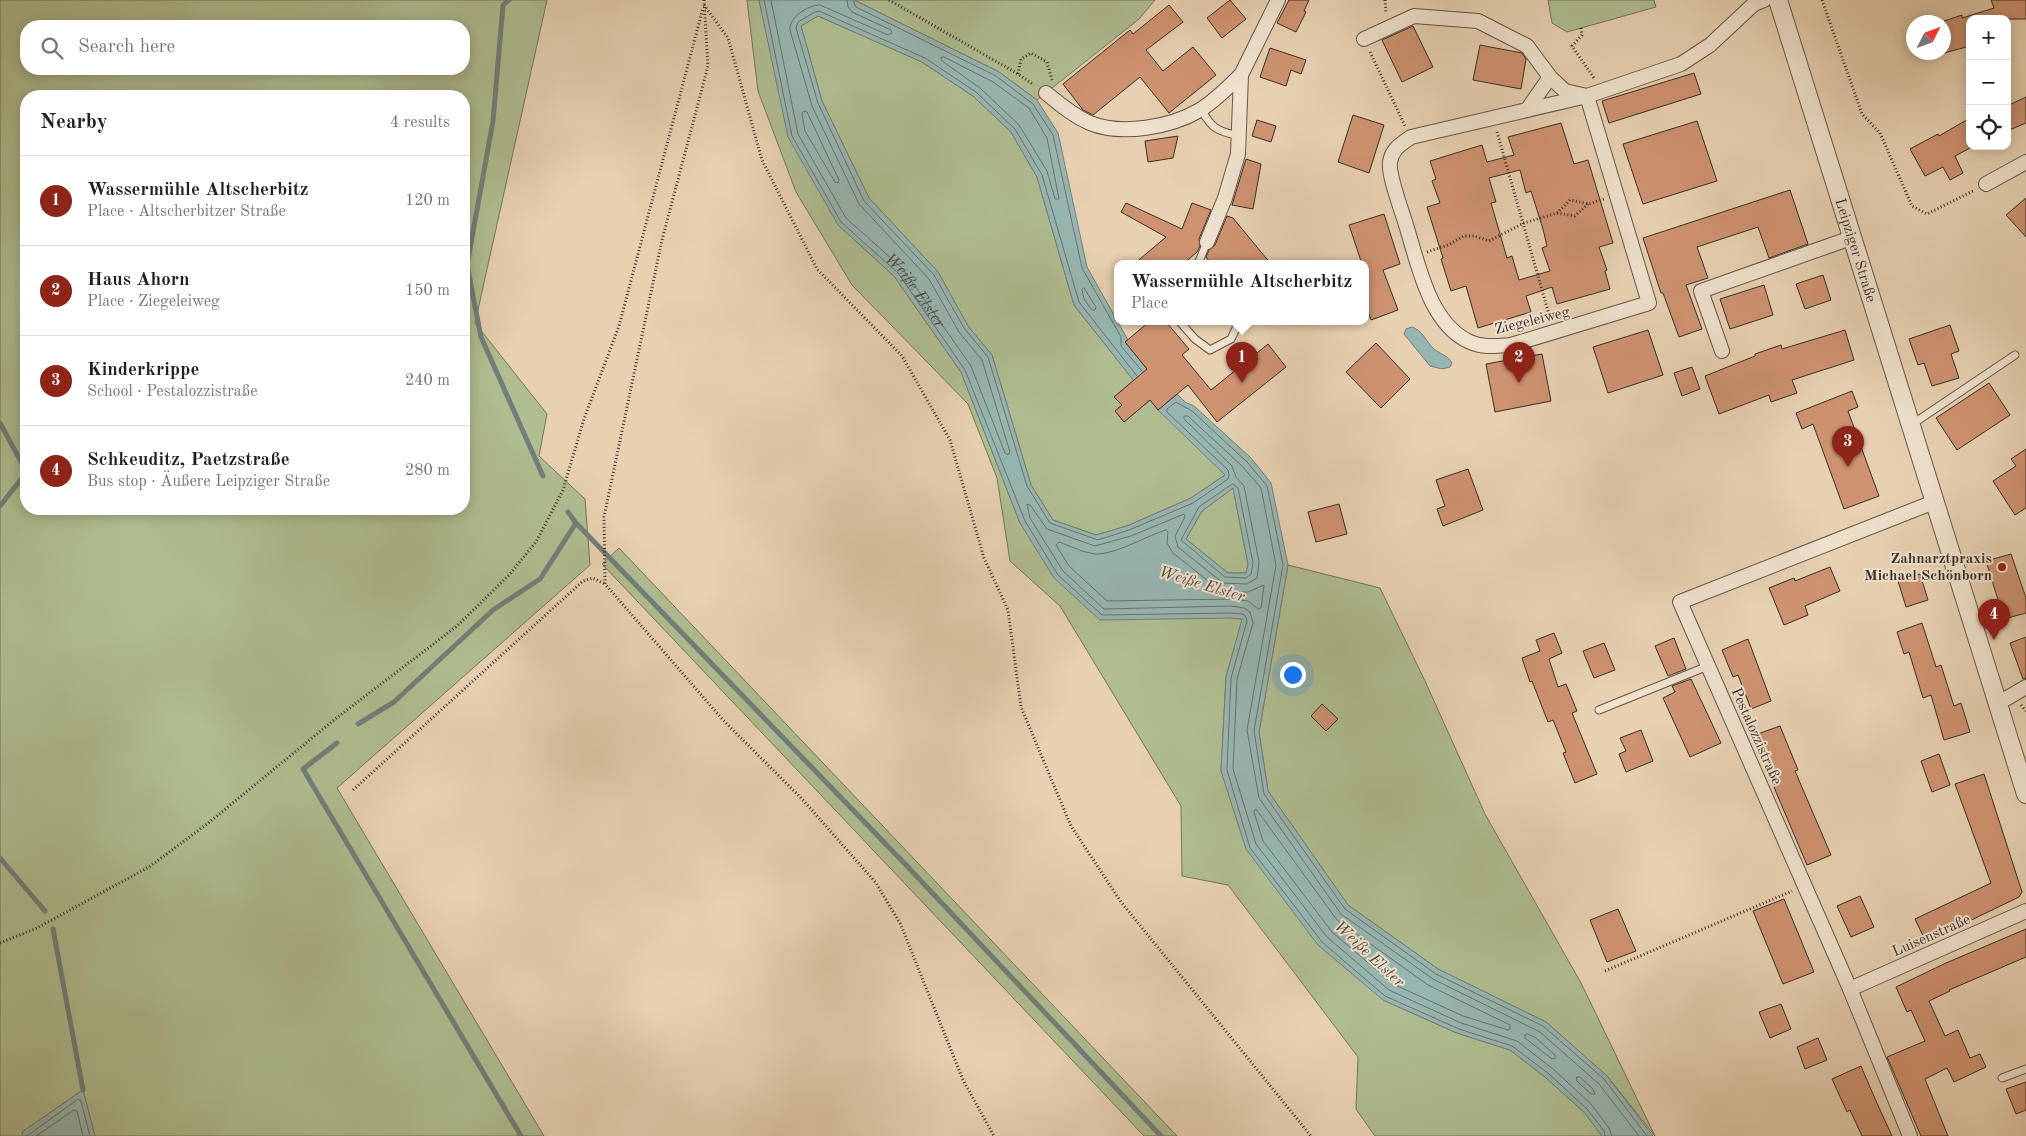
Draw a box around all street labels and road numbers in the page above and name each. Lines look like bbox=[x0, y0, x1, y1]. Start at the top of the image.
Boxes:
street label: Leipziger Straße bbox=[1831, 197, 1878, 304]
street label: Ziegeleiweg bbox=[1493, 305, 1571, 338]
street label: Pestalozzistraße bbox=[1728, 686, 1784, 787]
street label: Luisenstraße bbox=[1890, 912, 1973, 960]

